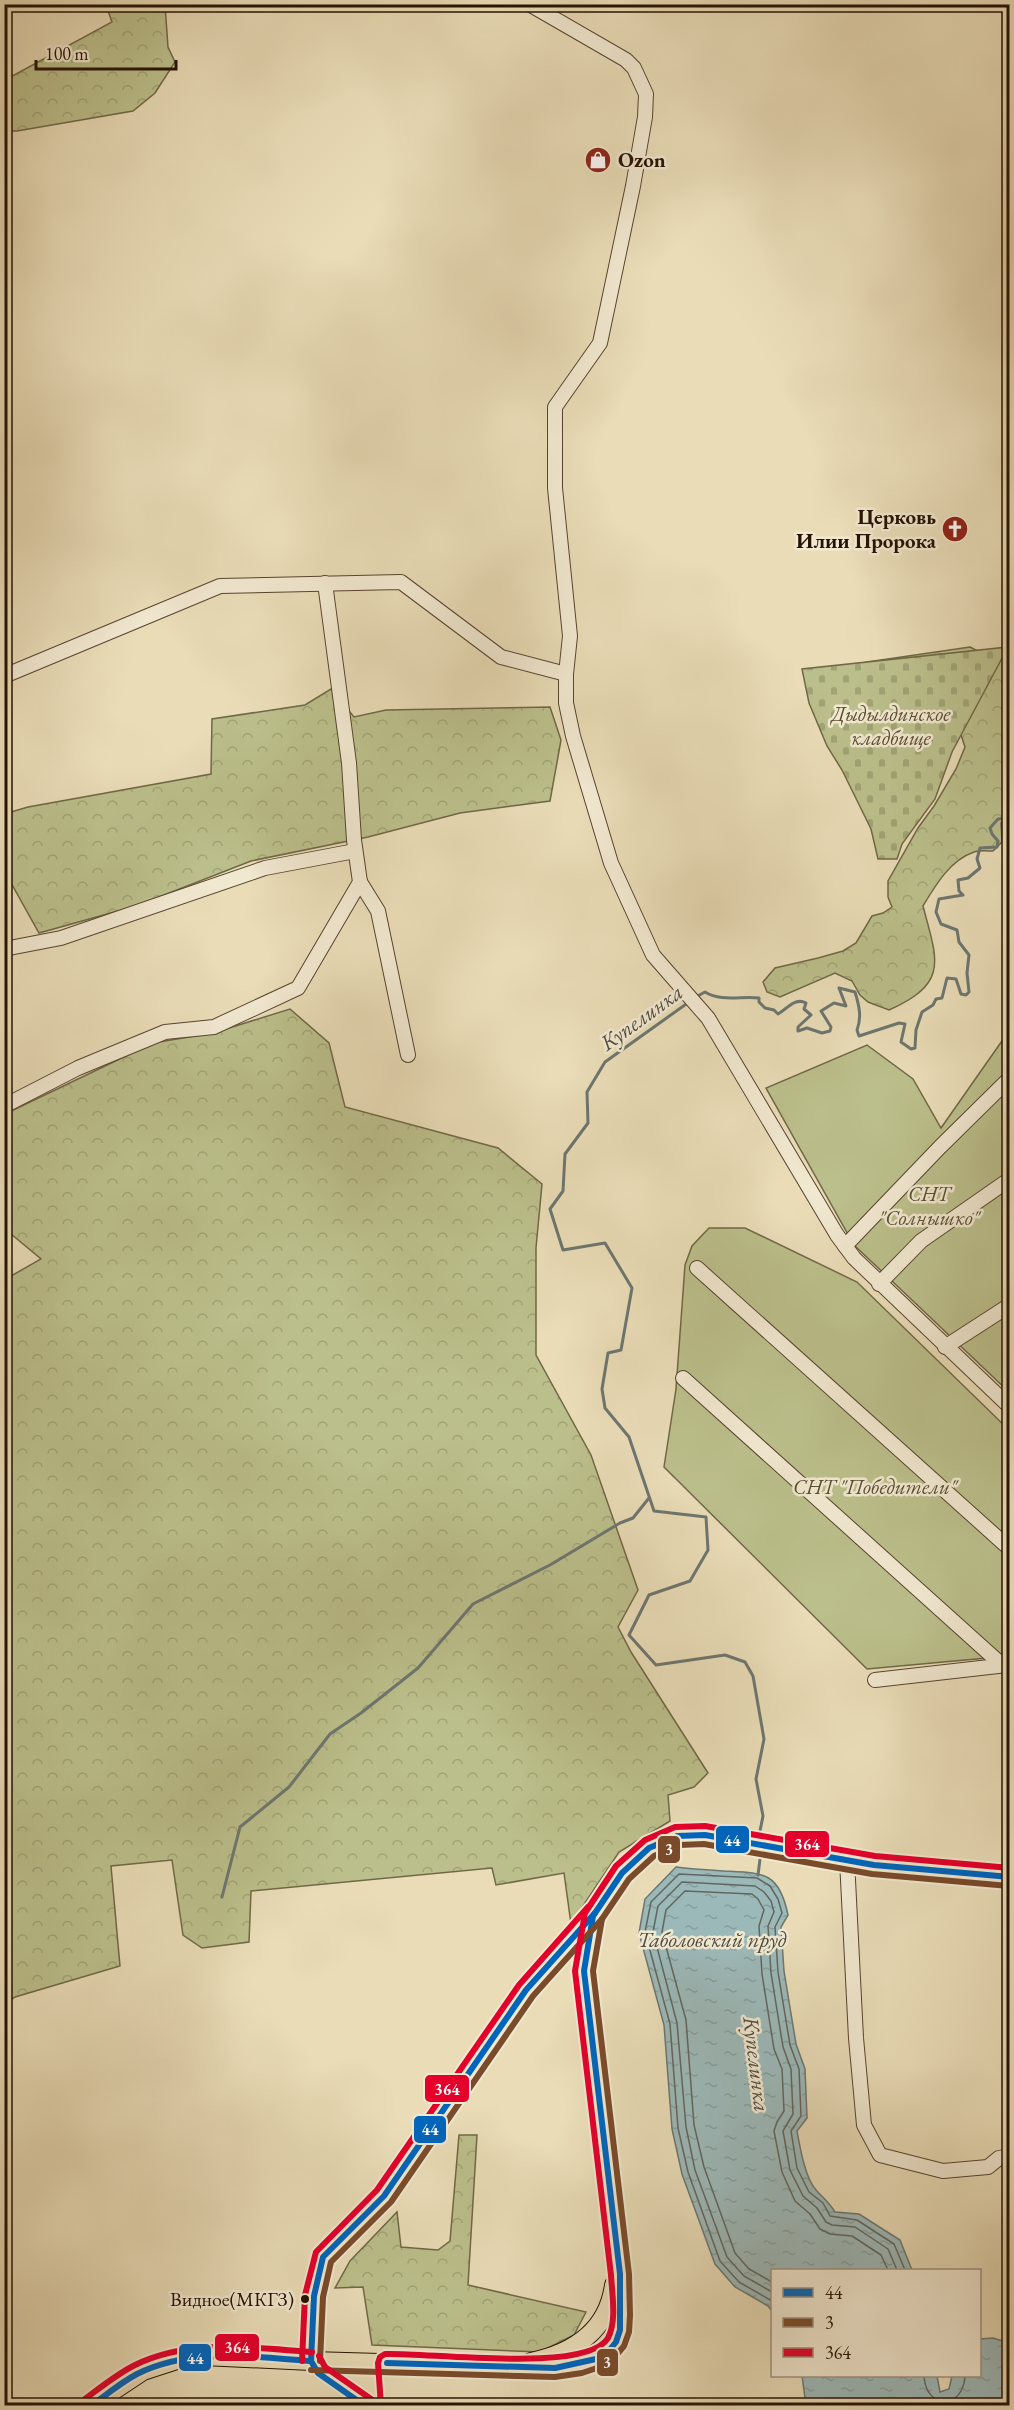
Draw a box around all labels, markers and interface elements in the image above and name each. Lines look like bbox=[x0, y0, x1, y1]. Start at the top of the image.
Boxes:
scale bar bbox=[36, 33, 176, 71]
text: 100 m bbox=[45, 42, 89, 65]
shop icon: Ozon bbox=[583, 145, 613, 175]
place label: Ozon bbox=[618, 146, 666, 173]
place label: Церковь Илии Пророка bbox=[796, 503, 937, 554]
church icon: Церковь Илии Пророка bbox=[940, 514, 970, 544]
park label: Дыдылдинское кладбище bbox=[830, 700, 951, 751]
water label: Купелинка bbox=[593, 978, 689, 1058]
park label: СНТ "Солнышко" bbox=[878, 1180, 982, 1231]
park label: СНТ "Победители" bbox=[793, 1473, 959, 1500]
line badge: 44 bbox=[715, 1825, 750, 1854]
text: 44 bbox=[724, 1830, 741, 1851]
line badge: 364 bbox=[784, 1830, 830, 1858]
text: 364 bbox=[794, 1834, 820, 1855]
line badge: 3 bbox=[657, 1835, 681, 1864]
text: 3 bbox=[665, 1839, 673, 1860]
water label: Таболовский пруд bbox=[637, 1925, 787, 1954]
water label: Купелинка bbox=[736, 2014, 777, 2113]
line badge: 364 bbox=[424, 2074, 470, 2103]
text: 364 bbox=[434, 2079, 460, 2100]
line badge: 44 bbox=[413, 2115, 447, 2144]
text: 44 bbox=[422, 2119, 439, 2140]
legend bbox=[771, 2269, 981, 2377]
text: 44 bbox=[825, 2281, 843, 2304]
place label: Видное(МКГЗ) bbox=[170, 2286, 294, 2312]
marker: Видное(МКГЗ) bbox=[299, 2293, 311, 2305]
text: 3 bbox=[825, 2311, 834, 2334]
line badge: 364 bbox=[214, 2333, 260, 2362]
text: 364 bbox=[224, 2337, 250, 2358]
text: 364 bbox=[825, 2341, 851, 2364]
line badge: 44 bbox=[178, 2343, 212, 2372]
text: 44 bbox=[187, 2348, 204, 2369]
line badge: 3 bbox=[596, 2348, 619, 2377]
text: 3 bbox=[603, 2352, 611, 2373]

